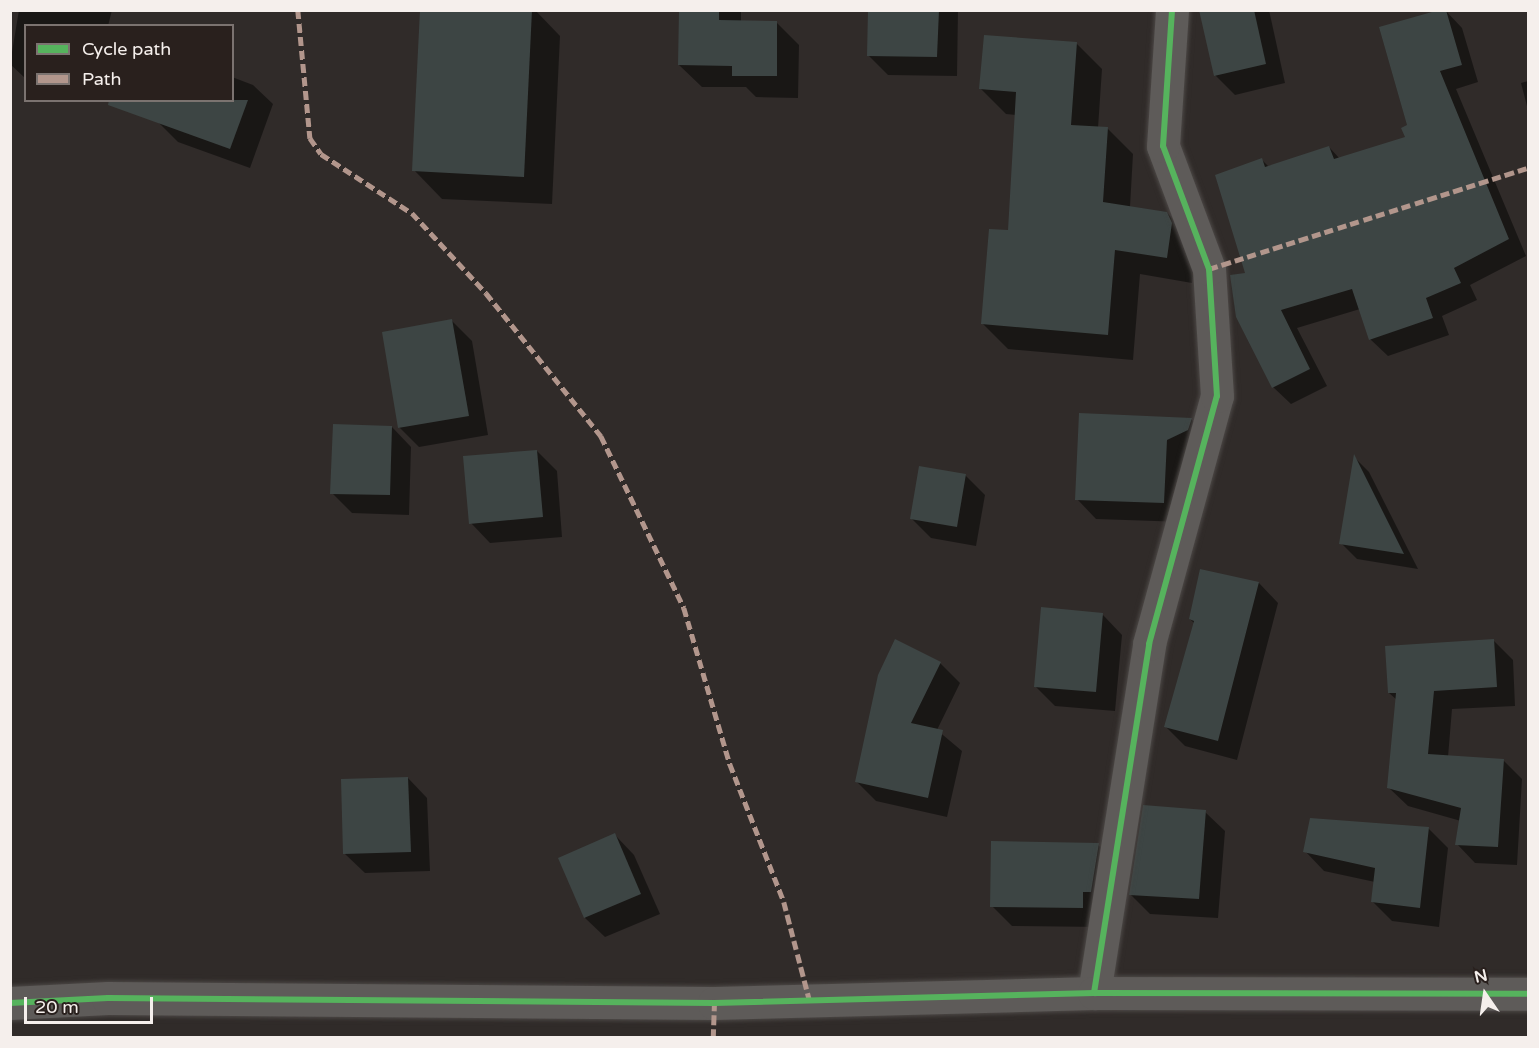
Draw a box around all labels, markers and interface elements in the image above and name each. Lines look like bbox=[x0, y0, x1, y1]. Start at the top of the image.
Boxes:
legend bbox=[24, 24, 234, 102]
text: Cycle path bbox=[82, 38, 171, 60]
text: Path bbox=[82, 68, 121, 90]
north arrow bbox=[1455, 964, 1515, 1024]
text: N bbox=[1472, 965, 1489, 988]
scale bar bbox=[27, 985, 156, 1023]
text: 20 m bbox=[35, 996, 79, 1018]

